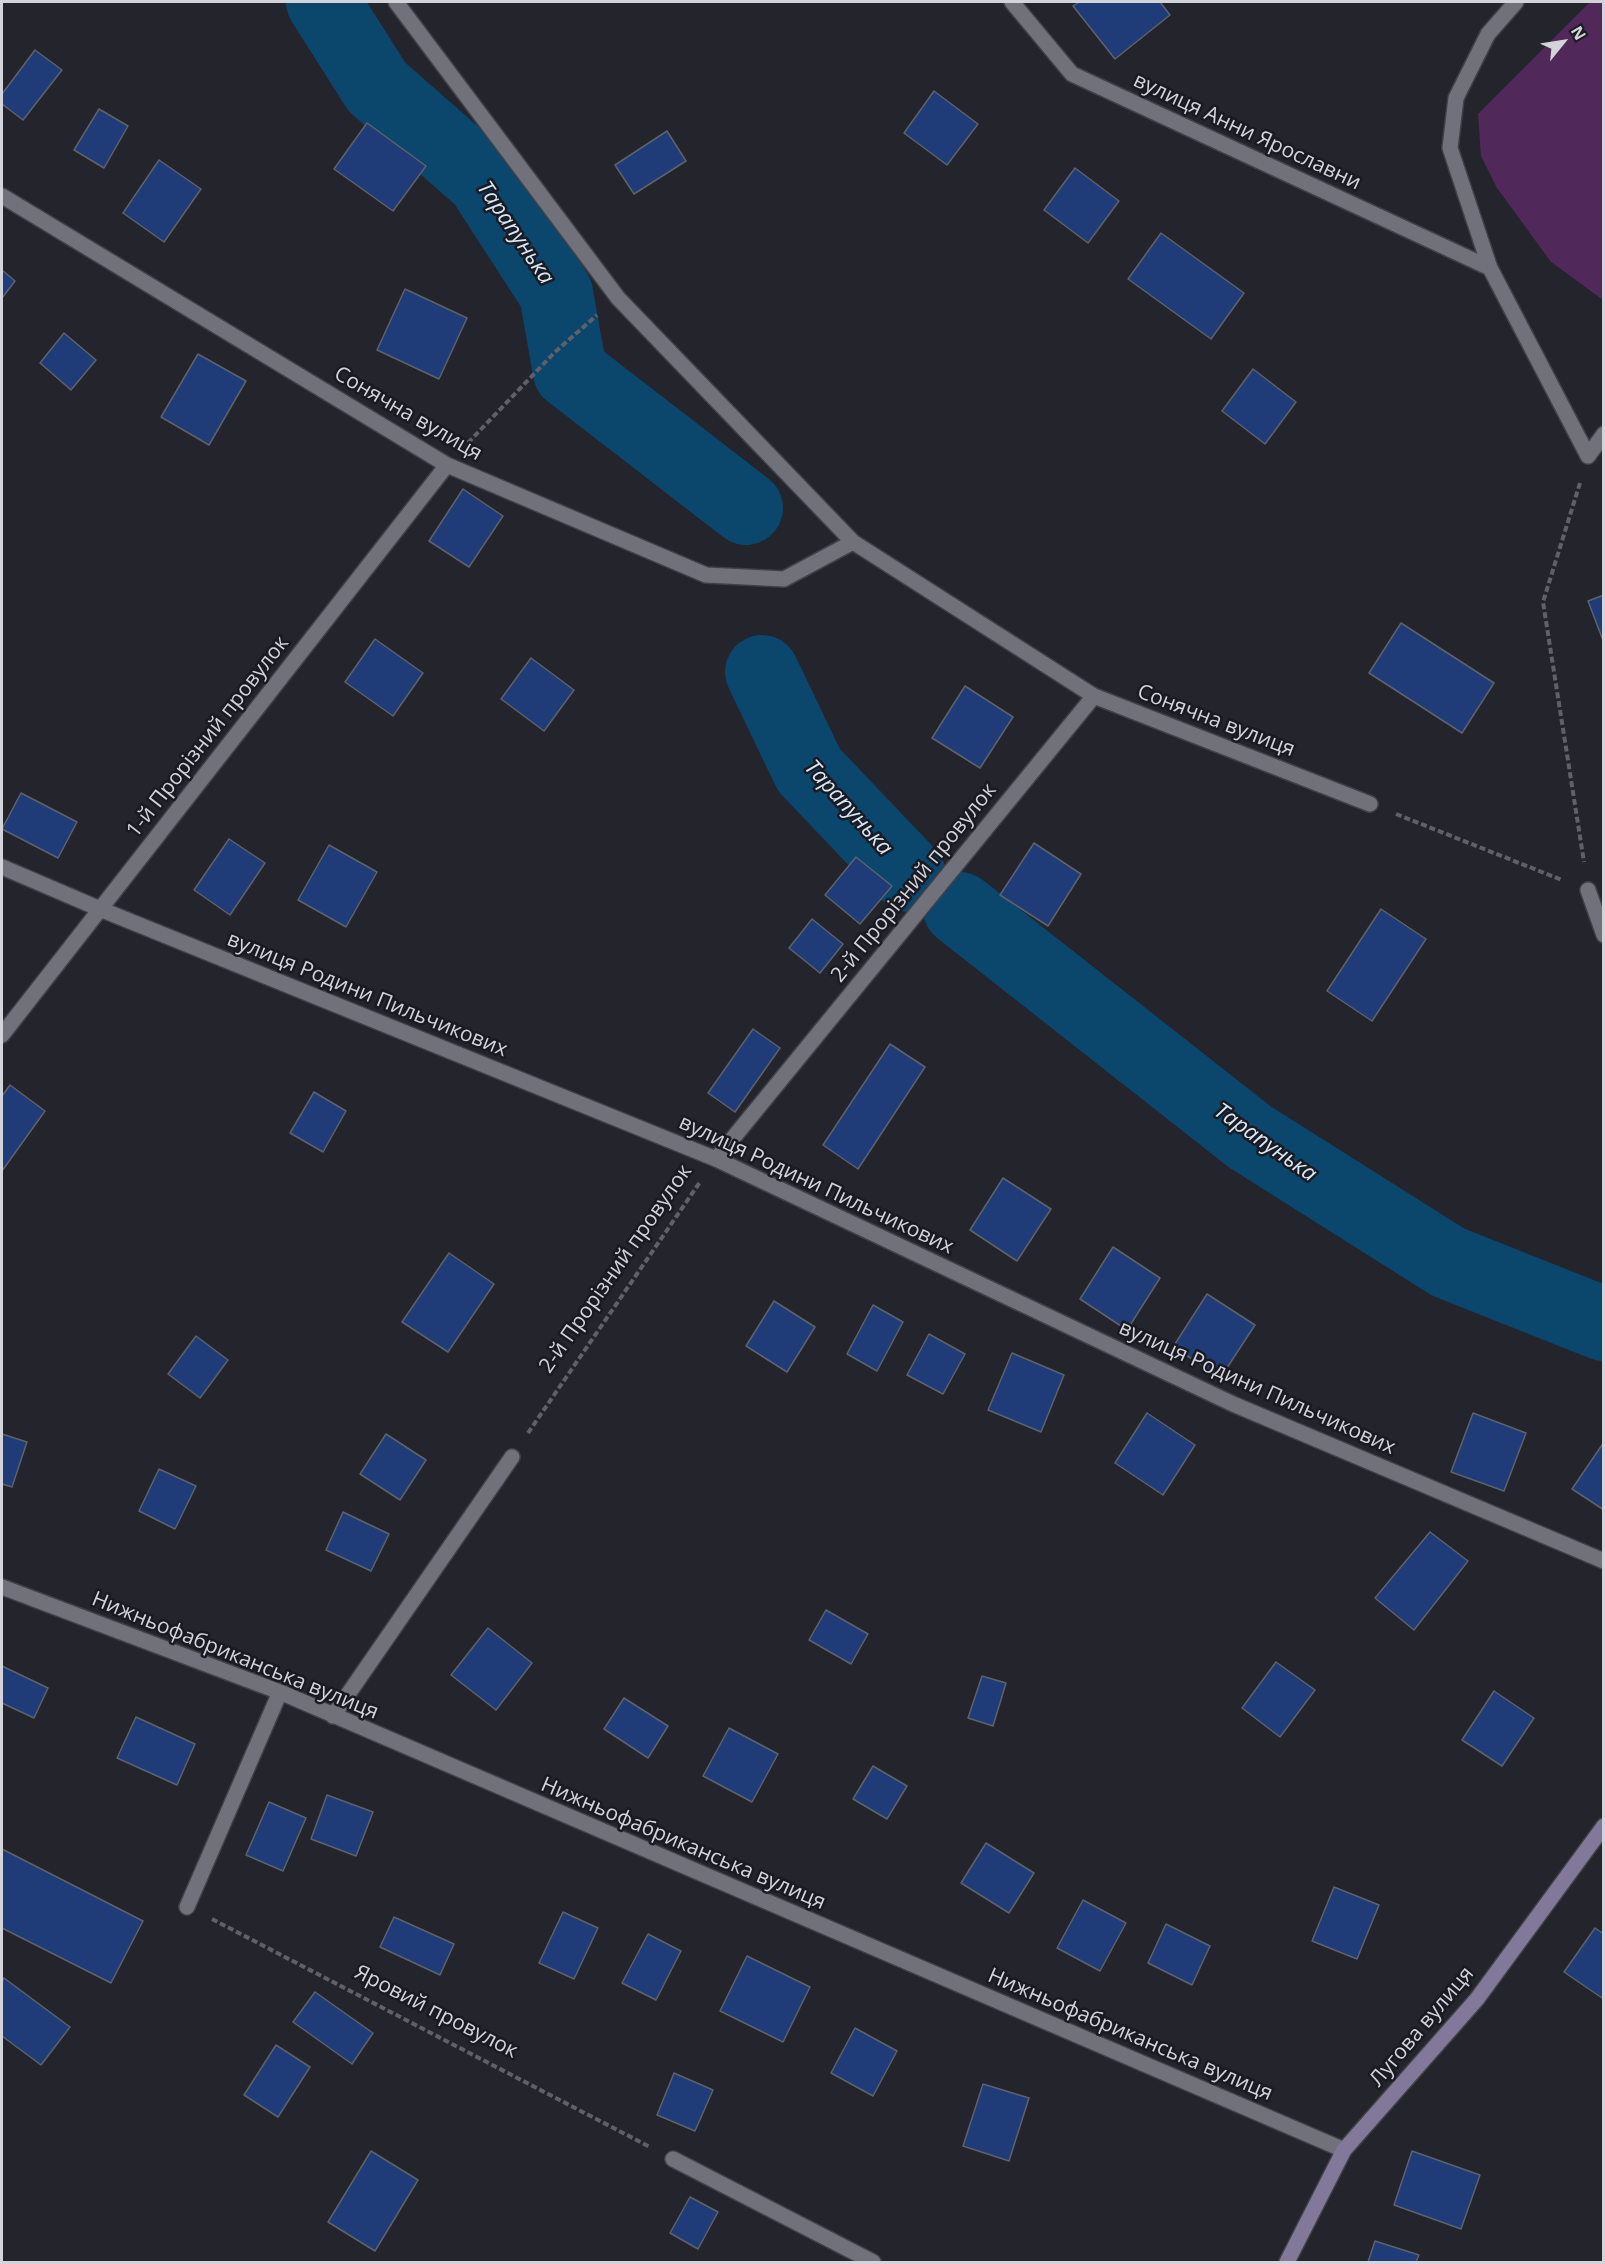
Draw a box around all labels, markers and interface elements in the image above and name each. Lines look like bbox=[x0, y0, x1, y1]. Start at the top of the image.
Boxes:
north arrow bbox=[1533, 12, 1593, 72]
text: N bbox=[1566, 22, 1591, 44]
street label: вулиця Анни Ярославни bbox=[1129, 68, 1365, 196]
water label: Тарапунька bbox=[471, 176, 559, 290]
street label: Сонячна вулиця bbox=[330, 361, 486, 467]
street label: 1-й Прорізний провулок bbox=[122, 631, 294, 843]
street label: Сонячна вулиця bbox=[1134, 679, 1298, 763]
water label: Тарапунька bbox=[798, 755, 898, 861]
street label: 2-й Прорізний провулок bbox=[826, 778, 1002, 988]
street label: вулиця Родини Пильчикових bbox=[223, 927, 511, 1063]
water label: Тарапунька bbox=[1209, 1098, 1321, 1188]
street label: вулиця Родини Пильчикових bbox=[675, 1110, 957, 1260]
street label: 2-й Прорізний провулок bbox=[534, 1160, 698, 1378]
street label: вулиця Родини Пильчикових bbox=[1115, 1315, 1399, 1461]
street label: Нижньофабриканська вулиця bbox=[88, 1587, 382, 1725]
street label: Нижньофабриканська вулиця bbox=[537, 1772, 829, 1916]
street label: Яровий провулок bbox=[350, 1960, 522, 2064]
street label: Лугова вулиця bbox=[1364, 1962, 1480, 2092]
street label: Нижньофабриканська вулиця bbox=[984, 1963, 1276, 2107]

